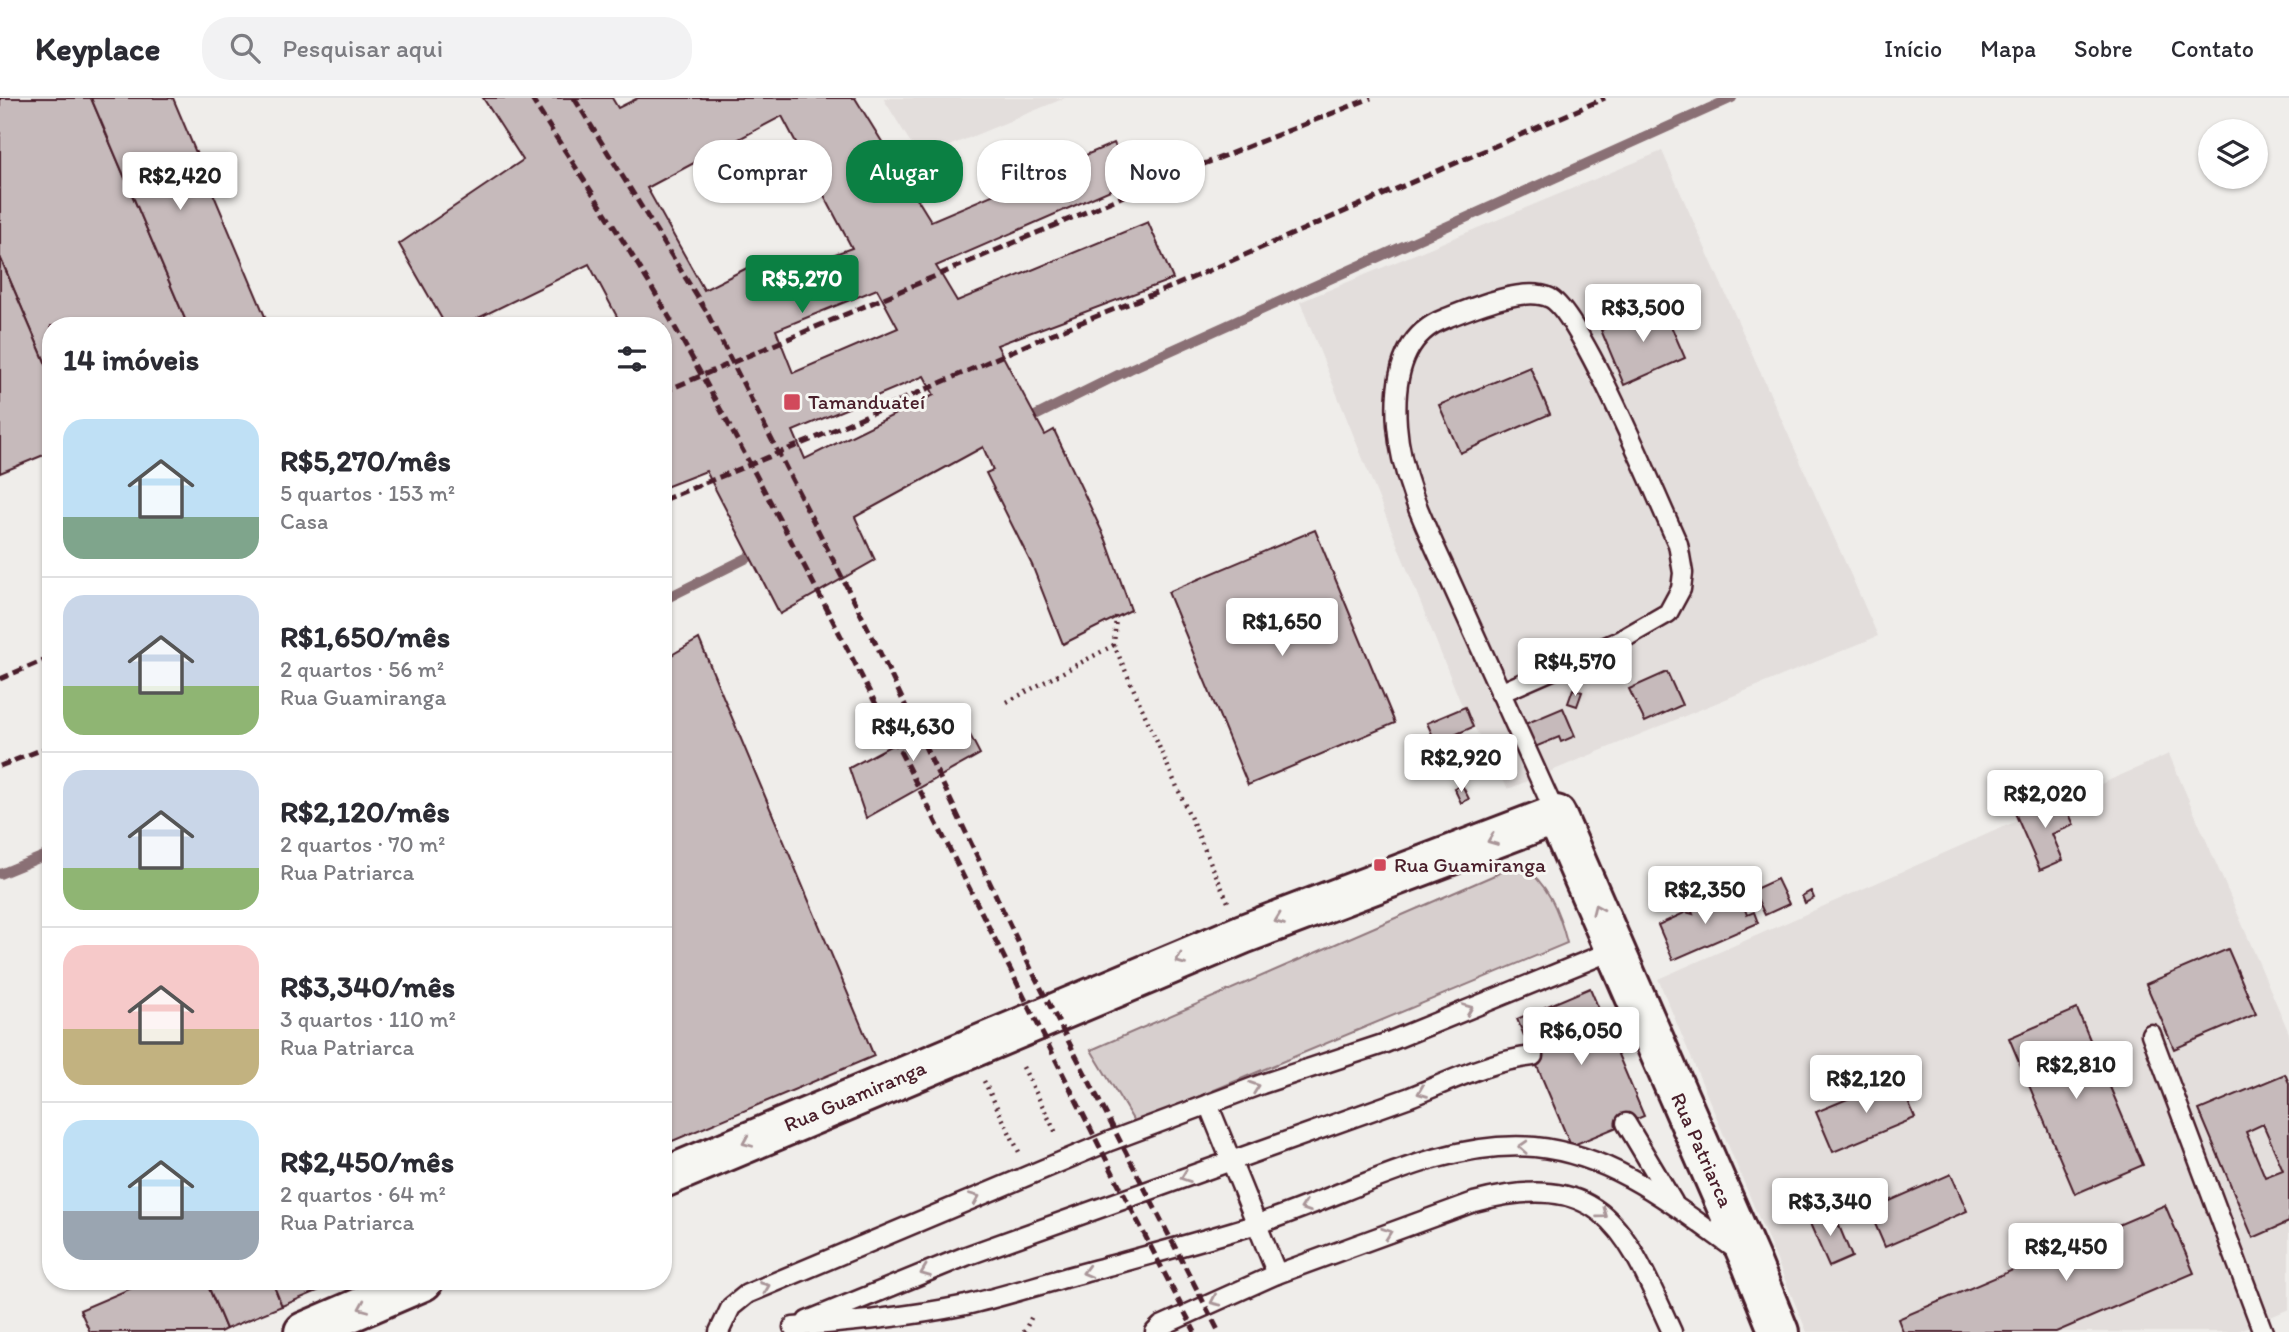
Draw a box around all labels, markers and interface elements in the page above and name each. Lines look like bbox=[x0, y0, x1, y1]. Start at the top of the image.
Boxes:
search box bbox=[202, 17, 692, 80]
text: Keyplace bbox=[35, 29, 160, 68]
icon: search bbox=[226, 29, 264, 67]
text: Pesquisar aqui bbox=[282, 32, 443, 64]
text: Início bbox=[1884, 34, 1942, 63]
text: Mapa bbox=[1980, 34, 2036, 63]
text: Sobre bbox=[2074, 34, 2133, 63]
text: Contato bbox=[2171, 34, 2254, 63]
map controls bbox=[2198, 119, 2268, 189]
button: layers bbox=[2198, 119, 2268, 189]
chip: Comprar bbox=[693, 140, 832, 203]
chip: Alugar bbox=[846, 140, 963, 203]
chip: Filtros bbox=[977, 140, 1091, 203]
chip: Novo bbox=[1105, 140, 1205, 203]
pin: R$2,420 bbox=[115, 152, 245, 212]
text: R$2,420 bbox=[138, 161, 222, 189]
pin: R$5,270 bbox=[737, 256, 867, 315]
text: R$5,270 bbox=[762, 264, 842, 292]
pin: R$3,500 bbox=[1578, 285, 1708, 344]
text: R$3,500 bbox=[1601, 293, 1685, 321]
icon: filters bbox=[613, 340, 651, 378]
text: 14 imóveis bbox=[63, 341, 199, 378]
place label: Tamanduateí bbox=[808, 389, 926, 414]
marker: Tamanduateí bbox=[782, 392, 802, 412]
text: R$5,270/mês bbox=[280, 442, 451, 479]
icon: home bbox=[119, 447, 203, 531]
text: 5 quartos · 153 m² bbox=[280, 479, 455, 507]
text: Casa bbox=[280, 507, 328, 535]
pin: R$1,650 bbox=[1217, 598, 1347, 658]
text: R$1,650 bbox=[1242, 607, 1322, 635]
text: R$1,650/mês bbox=[280, 618, 450, 655]
icon: home bbox=[119, 623, 203, 707]
pin: R$4,570 bbox=[1510, 638, 1640, 698]
text: R$4,570 bbox=[1534, 647, 1616, 675]
text: 2 quartos · 56 m² bbox=[280, 655, 444, 683]
text: Rua Guamiranga bbox=[280, 683, 446, 711]
pin: R$4,630 bbox=[848, 704, 978, 763]
text: R$4,630 bbox=[871, 712, 955, 740]
pin: R$2,920 bbox=[1396, 734, 1526, 794]
text: R$2,920 bbox=[1420, 743, 1502, 771]
pin: R$2,020 bbox=[1980, 770, 2110, 830]
text: R$2,020 bbox=[2003, 779, 2087, 807]
text: R$2,120/mês bbox=[280, 793, 450, 830]
icon: home bbox=[119, 798, 203, 882]
text: 2 quartos · 70 m² bbox=[280, 830, 445, 858]
one-way arrow bbox=[1486, 831, 1498, 845]
place label: Rua Guamiranga bbox=[1394, 852, 1546, 877]
marker: Rua Guamiranga bbox=[1372, 857, 1388, 873]
text: Rua Patriarca bbox=[280, 858, 415, 886]
pin: R$2,350 bbox=[1640, 866, 1770, 926]
text: R$2,350 bbox=[1664, 875, 1746, 903]
one-way arrow bbox=[1591, 904, 1605, 917]
one-way arrow bbox=[1274, 912, 1286, 926]
one-way arrow bbox=[1174, 952, 1186, 966]
text: R$3,340/mês bbox=[280, 968, 455, 1005]
icon: home bbox=[119, 973, 203, 1057]
one-way arrow bbox=[1462, 1004, 1474, 1018]
text: 3 quartos · 110 m² bbox=[280, 1005, 456, 1033]
pin: R$6,050 bbox=[1516, 1007, 1646, 1067]
text: R$6,050 bbox=[1539, 1016, 1623, 1044]
text: Rua Patriarca bbox=[280, 1033, 415, 1061]
pin: R$2,810 bbox=[2011, 1042, 2141, 1101]
text: R$2,810 bbox=[2036, 1050, 2116, 1078]
street label: Rua Guamiranga bbox=[780, 1054, 930, 1137]
pin: R$2,120 bbox=[1801, 1056, 1931, 1115]
text: R$2,120 bbox=[1826, 1064, 1906, 1092]
one-way arrow bbox=[1248, 1081, 1260, 1095]
one-way arrow bbox=[1417, 1084, 1429, 1098]
street label: Rua Patriarca bbox=[1666, 1089, 1739, 1211]
one-way arrow bbox=[742, 1134, 754, 1148]
one-way arrow bbox=[1517, 1139, 1528, 1154]
text: R$2,450/mês bbox=[280, 1143, 454, 1180]
icon: home bbox=[119, 1148, 203, 1232]
one-way arrow bbox=[1179, 1168, 1191, 1182]
pin: R$3,340 bbox=[1765, 1178, 1895, 1238]
text: 2 quartos · 64 m² bbox=[280, 1180, 446, 1208]
text: R$3,340 bbox=[1788, 1187, 1872, 1215]
one-way arrow bbox=[968, 1192, 980, 1206]
one-way arrow bbox=[1300, 1199, 1312, 1213]
one-way arrow bbox=[1595, 1205, 1608, 1218]
text: Rua Patriarca bbox=[280, 1208, 415, 1236]
pin: R$2,450 bbox=[2001, 1224, 2131, 1283]
one-way arrow bbox=[1381, 1227, 1393, 1241]
text: R$2,450 bbox=[2024, 1232, 2108, 1260]
one-way arrow bbox=[920, 1263, 932, 1277]
one-way arrow bbox=[1081, 1263, 1093, 1278]
one-way arrow bbox=[759, 1281, 771, 1295]
one-way arrow bbox=[1210, 1293, 1222, 1307]
one-way arrow bbox=[358, 1298, 370, 1312]

